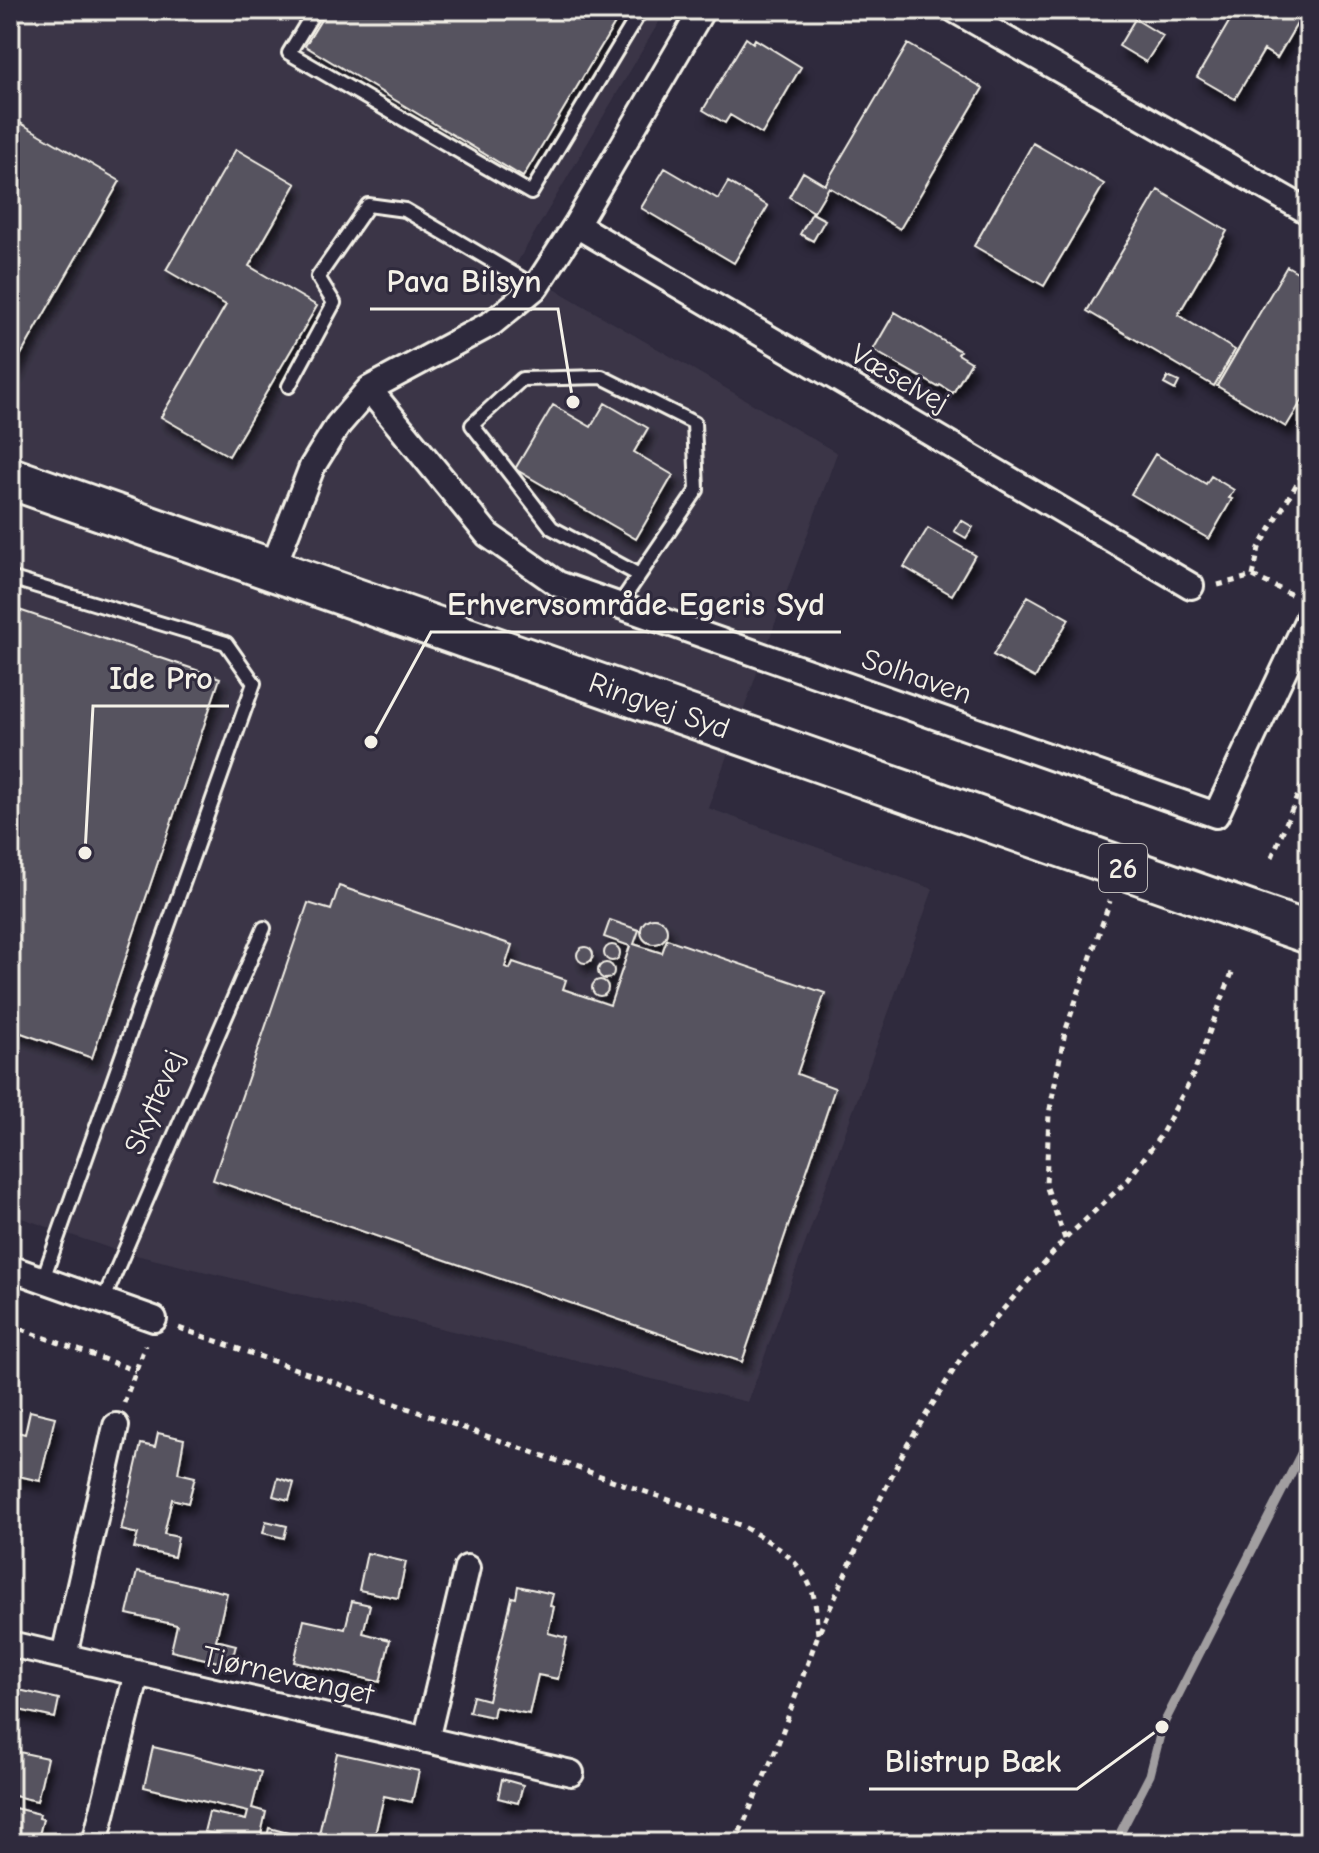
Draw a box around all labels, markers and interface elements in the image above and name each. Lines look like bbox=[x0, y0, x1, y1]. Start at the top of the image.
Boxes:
callout: Pava Bilsyn bbox=[370, 253, 558, 309]
text: Pava Bilsyn bbox=[386, 263, 542, 300]
street label: Væselvej bbox=[844, 336, 955, 420]
callout: Erhvervsområde Egeris Syd bbox=[431, 576, 841, 632]
text: Erhvervsområde Egeris Syd bbox=[447, 586, 825, 623]
street label: Solhaven bbox=[857, 641, 976, 712]
callout: Ide Pro bbox=[93, 650, 229, 706]
text: Ide Pro bbox=[109, 660, 213, 697]
street label: Ringvej Syd bbox=[584, 665, 734, 747]
road number: 26 bbox=[1099, 844, 1147, 892]
street label: Skyttevej bbox=[117, 1045, 192, 1160]
street label: Tjørnevænget bbox=[199, 1639, 378, 1713]
callout: Blistrup Bæk bbox=[869, 1733, 1077, 1789]
text: Blistrup Bæk bbox=[885, 1743, 1062, 1780]

